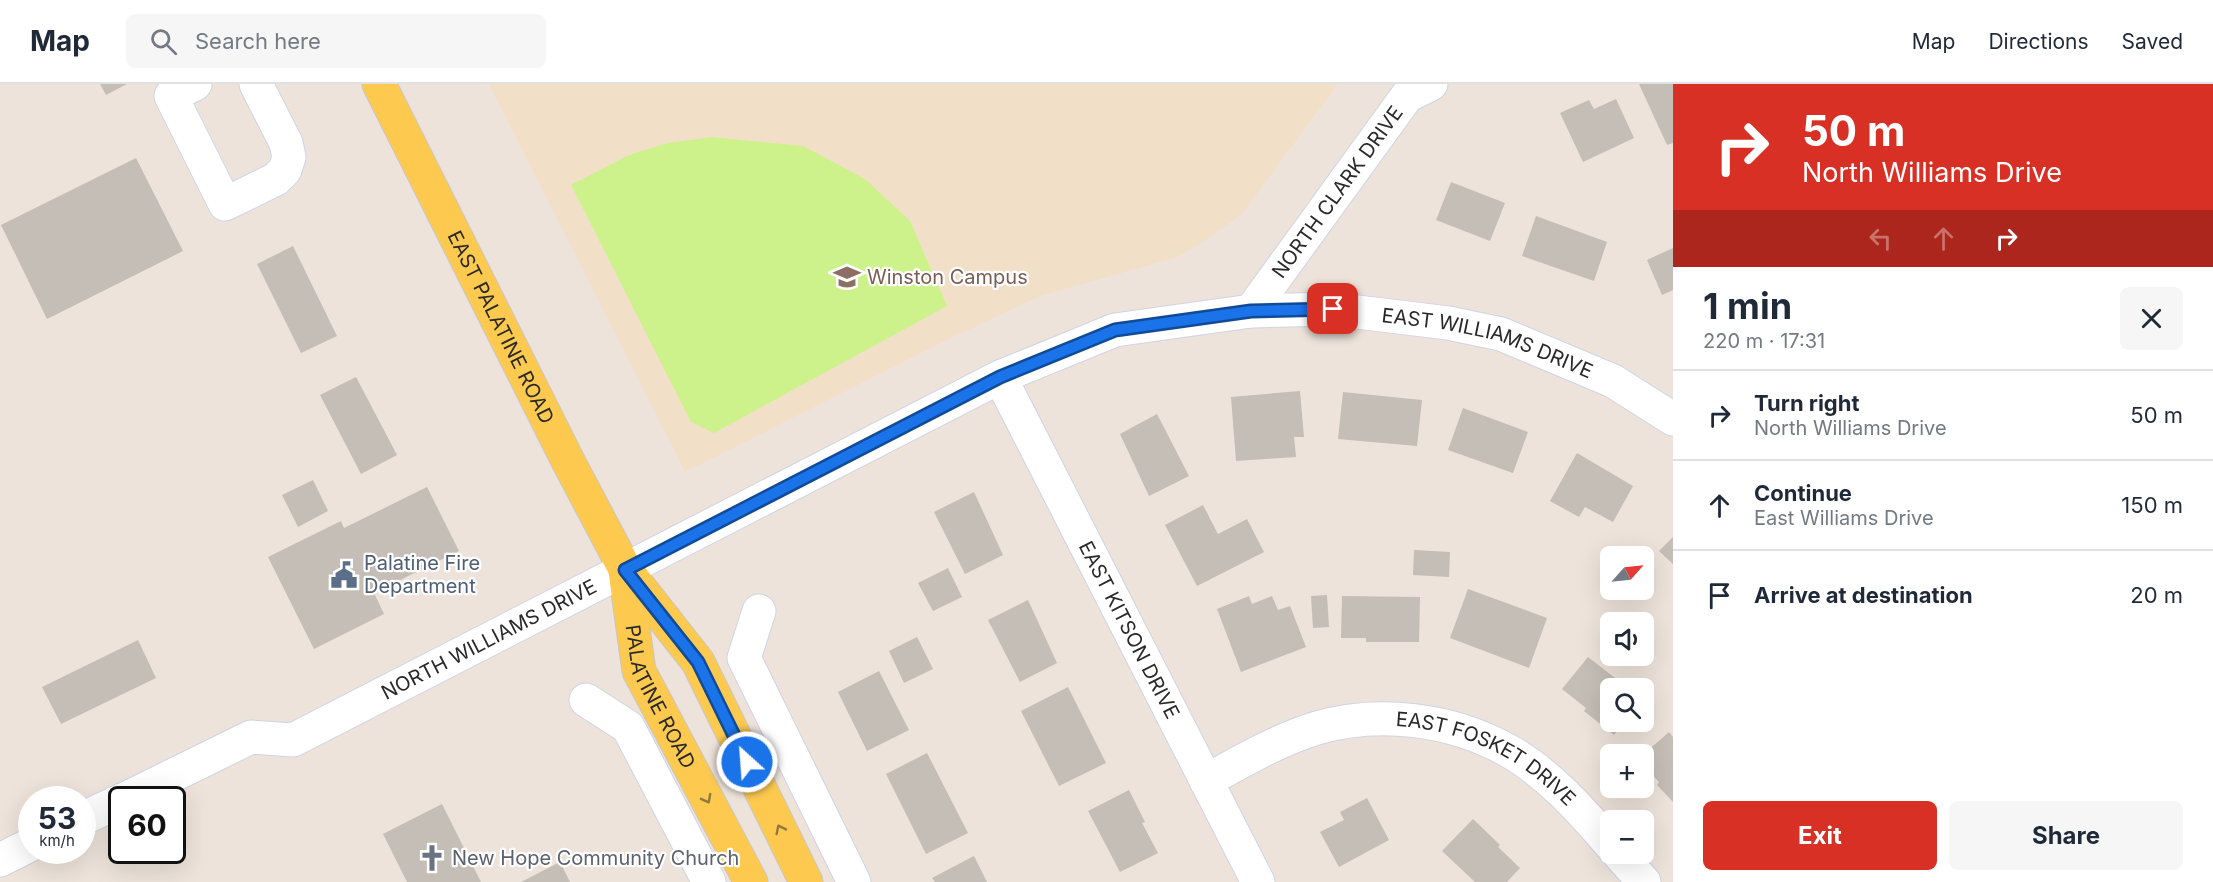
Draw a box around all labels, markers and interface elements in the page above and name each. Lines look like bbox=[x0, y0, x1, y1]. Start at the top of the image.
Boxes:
search box bbox=[126, 14, 546, 68]
text: Map bbox=[30, 24, 90, 58]
icon: search bbox=[147, 25, 180, 58]
text: Search here bbox=[195, 28, 321, 54]
text: Map bbox=[1912, 29, 1955, 54]
text: Directions bbox=[1988, 29, 2089, 54]
text: Saved bbox=[2122, 29, 2183, 54]
street label: NORTH CLARK DRIVE bbox=[1267, 101, 1408, 283]
text: 50 m bbox=[1802, 105, 1905, 156]
icon: right bbox=[1703, 108, 1781, 186]
text: North Williams Drive bbox=[1802, 156, 2062, 189]
icon: left bbox=[1864, 222, 1897, 255]
icon: ahead bbox=[1927, 222, 1960, 255]
icon: right bbox=[1990, 222, 2023, 255]
street label: EAST PALATINE ROAD bbox=[443, 227, 559, 428]
school or university icon: Winston Campus bbox=[832, 262, 862, 292]
place label: Winston Campus bbox=[867, 265, 1028, 289]
pin bbox=[1307, 283, 1358, 334]
text: 1 min bbox=[1703, 284, 1792, 328]
button: close bbox=[2120, 287, 2183, 350]
icon: arrive bbox=[1316, 292, 1349, 325]
street label: EAST WILLIAMS DRIVE bbox=[1380, 303, 1597, 383]
text: 220 m · 17:31 bbox=[1703, 329, 1825, 353]
text: Turn right bbox=[1754, 390, 1860, 416]
icon: right bbox=[1703, 399, 1736, 432]
text: 50 m bbox=[2130, 402, 2183, 428]
text: North Williams Drive bbox=[1754, 416, 1947, 440]
text: Continue bbox=[1754, 480, 1852, 506]
icon: ahead bbox=[1703, 489, 1736, 522]
text: 150 m bbox=[2121, 492, 2183, 518]
text: East Williams Drive bbox=[1754, 506, 1934, 530]
street label: EAST KITSON DRIVE bbox=[1074, 537, 1185, 723]
north arrow bbox=[1600, 546, 1654, 600]
map controls bbox=[1600, 546, 1654, 864]
place label: Palatine Fire Department bbox=[364, 551, 480, 598]
public building icon: Palatine Fire Department bbox=[329, 560, 359, 590]
street label: NORTH WILLIAMS DRIVE bbox=[377, 574, 601, 705]
icon: arrive bbox=[1703, 579, 1736, 612]
text: Arrive at destination bbox=[1754, 582, 1973, 608]
text: 20 m bbox=[2130, 582, 2183, 608]
button: sound bbox=[1600, 612, 1654, 666]
street label: PALATINE ROAD bbox=[621, 623, 701, 773]
button: search bbox=[1600, 678, 1654, 732]
street label: EAST FOSKET DRIVE bbox=[1395, 707, 1581, 810]
position arrow bbox=[715, 730, 779, 794]
button: + bbox=[1600, 744, 1654, 798]
speed limit sign: 60 bbox=[108, 786, 186, 864]
one-way arrow bbox=[700, 793, 711, 803]
text: 53 bbox=[38, 800, 76, 836]
button: Exit bbox=[1703, 801, 1937, 870]
button: Share bbox=[1949, 801, 2183, 870]
button: − bbox=[1600, 810, 1654, 864]
one-way arrow bbox=[776, 825, 788, 836]
text: km/h bbox=[39, 831, 75, 850]
church icon: New Hope Community Church bbox=[417, 843, 447, 873]
place label: New Hope Community Church bbox=[452, 846, 739, 870]

